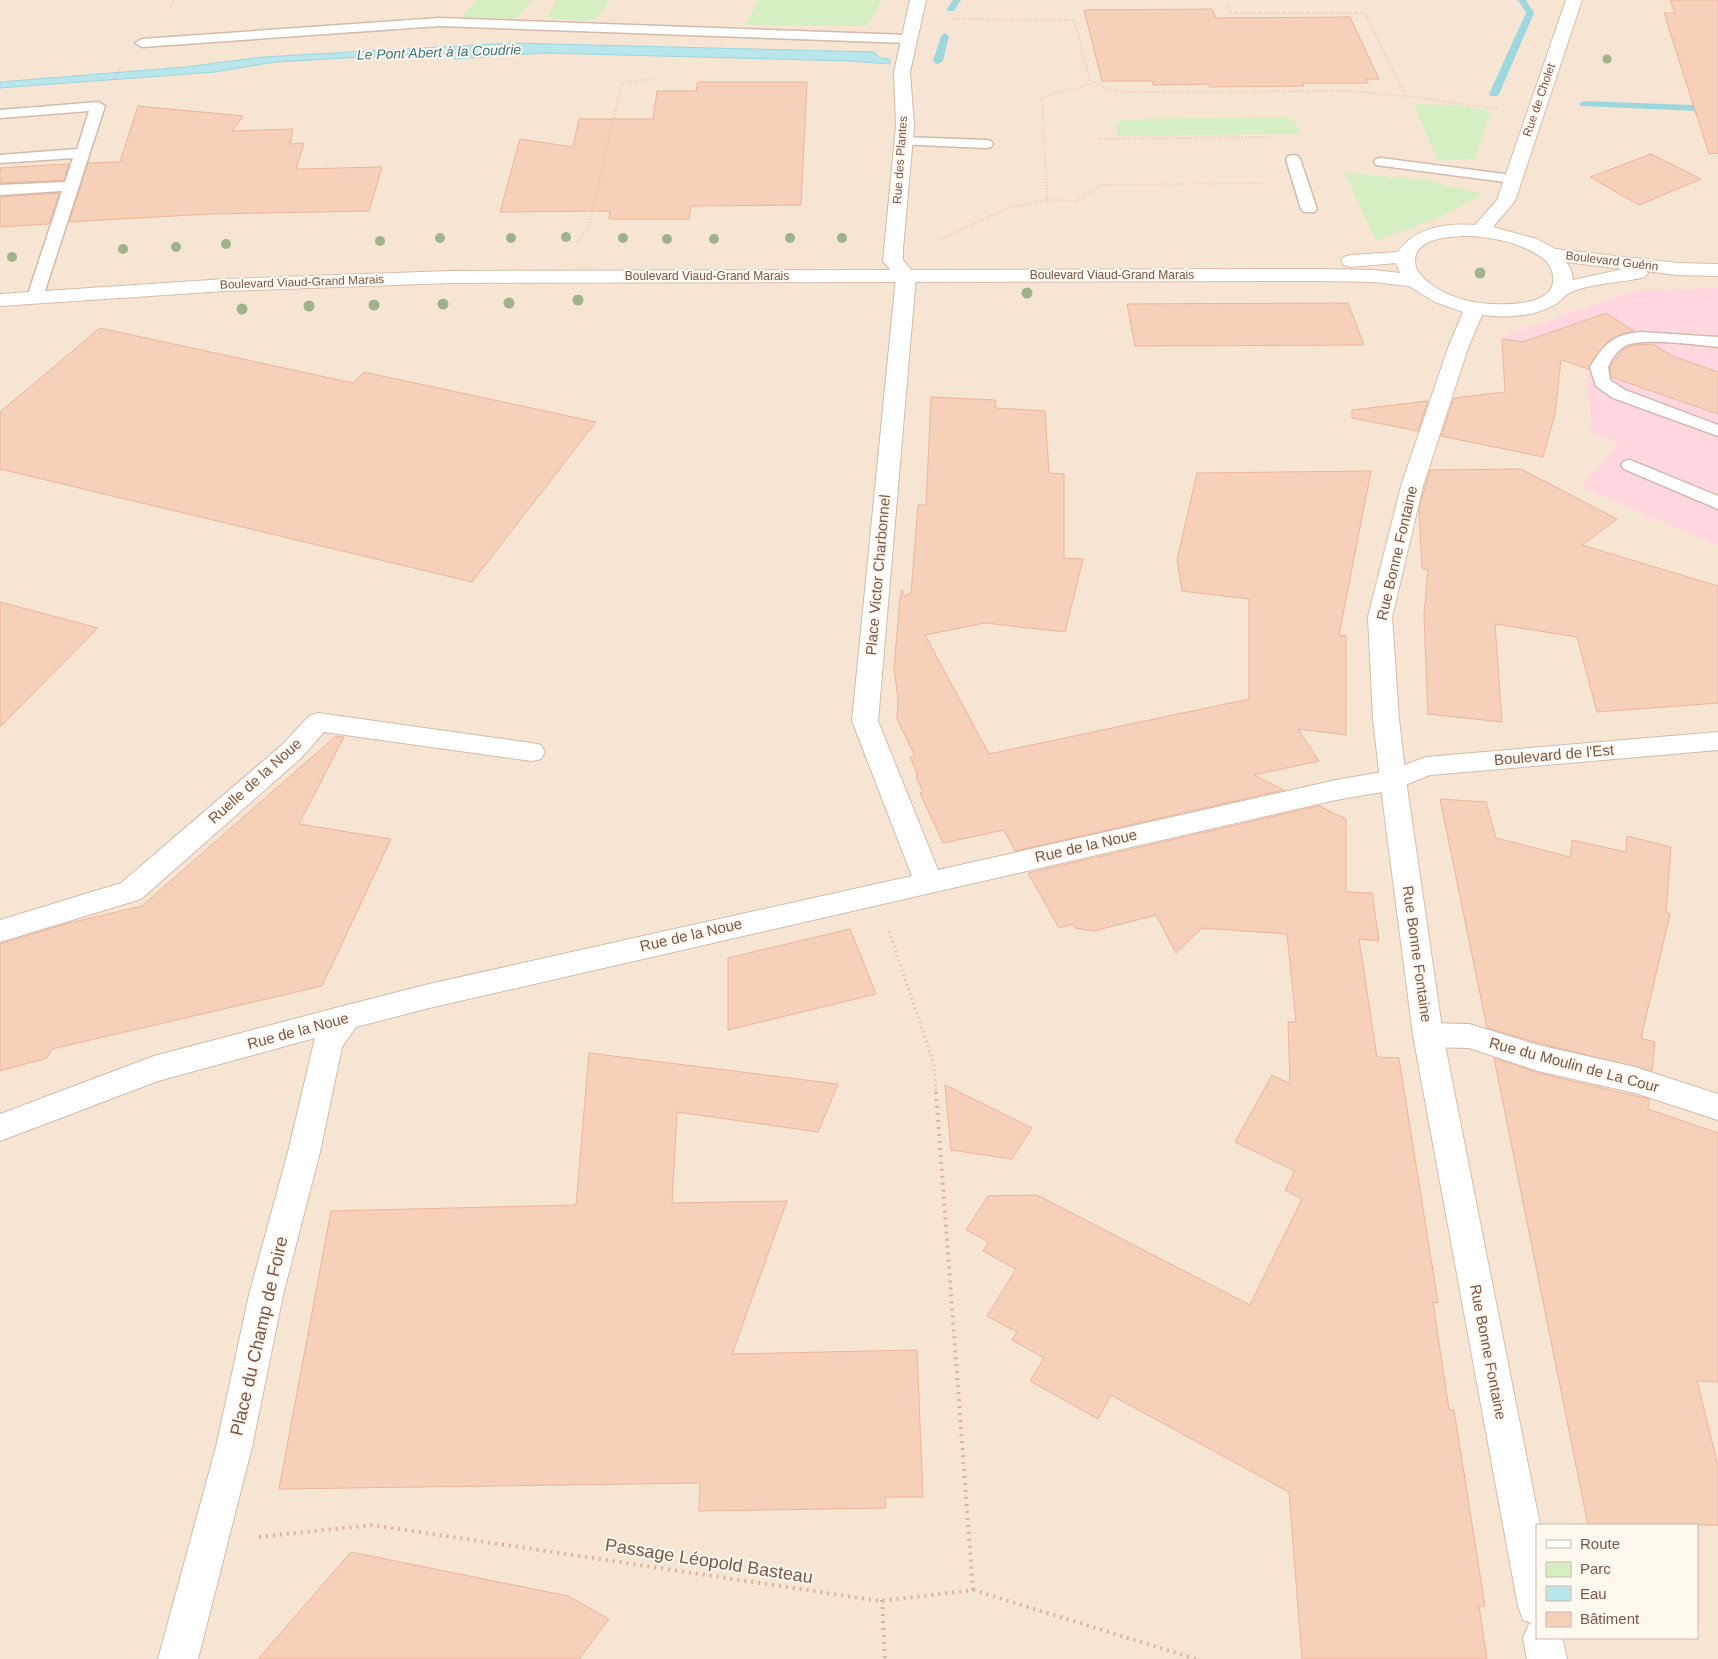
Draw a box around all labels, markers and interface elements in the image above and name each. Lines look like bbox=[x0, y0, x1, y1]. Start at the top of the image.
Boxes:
water label: Le Pont Abert à la Coudrie bbox=[357, 41, 522, 63]
street label: Rue de Cholet bbox=[1520, 61, 1558, 139]
street label: Rue des Plantes bbox=[890, 116, 910, 204]
street label: Boulevard Guérin bbox=[1565, 248, 1659, 274]
street label: Boulevard Viaud-Grand Marais bbox=[1030, 268, 1194, 282]
street label: Boulevard Viaud-Grand Marais bbox=[625, 269, 789, 283]
street label: Boulevard Viaud-Grand Marais bbox=[220, 272, 384, 292]
street label: Rue Bonne Fontaine bbox=[1373, 484, 1420, 622]
street label: Place Victor Charbonnel bbox=[862, 494, 893, 656]
street label: Ruelle de la Noue bbox=[205, 734, 305, 827]
street label: Boulevard de l'Est bbox=[1493, 741, 1616, 768]
street label: Rue de la Noue bbox=[1033, 826, 1139, 866]
street label: Rue Bonne Fontaine bbox=[1400, 885, 1435, 1023]
street label: Rue de la Noue bbox=[638, 915, 744, 955]
street label: Rue de la Noue bbox=[245, 1009, 350, 1052]
street label: Rue du Moulin de La Cour bbox=[1487, 1034, 1661, 1095]
street label: Place du Champ de Foire bbox=[226, 1234, 292, 1438]
street label: Rue Bonne Fontaine bbox=[1467, 1283, 1510, 1421]
legend bbox=[1536, 1524, 1698, 1639]
street label: Passage Léopold Basteau bbox=[604, 1535, 814, 1587]
text: Route bbox=[1580, 1535, 1620, 1552]
text: Parc bbox=[1580, 1560, 1611, 1577]
text: Eau bbox=[1580, 1585, 1607, 1602]
text: Bâtiment bbox=[1580, 1610, 1640, 1627]

